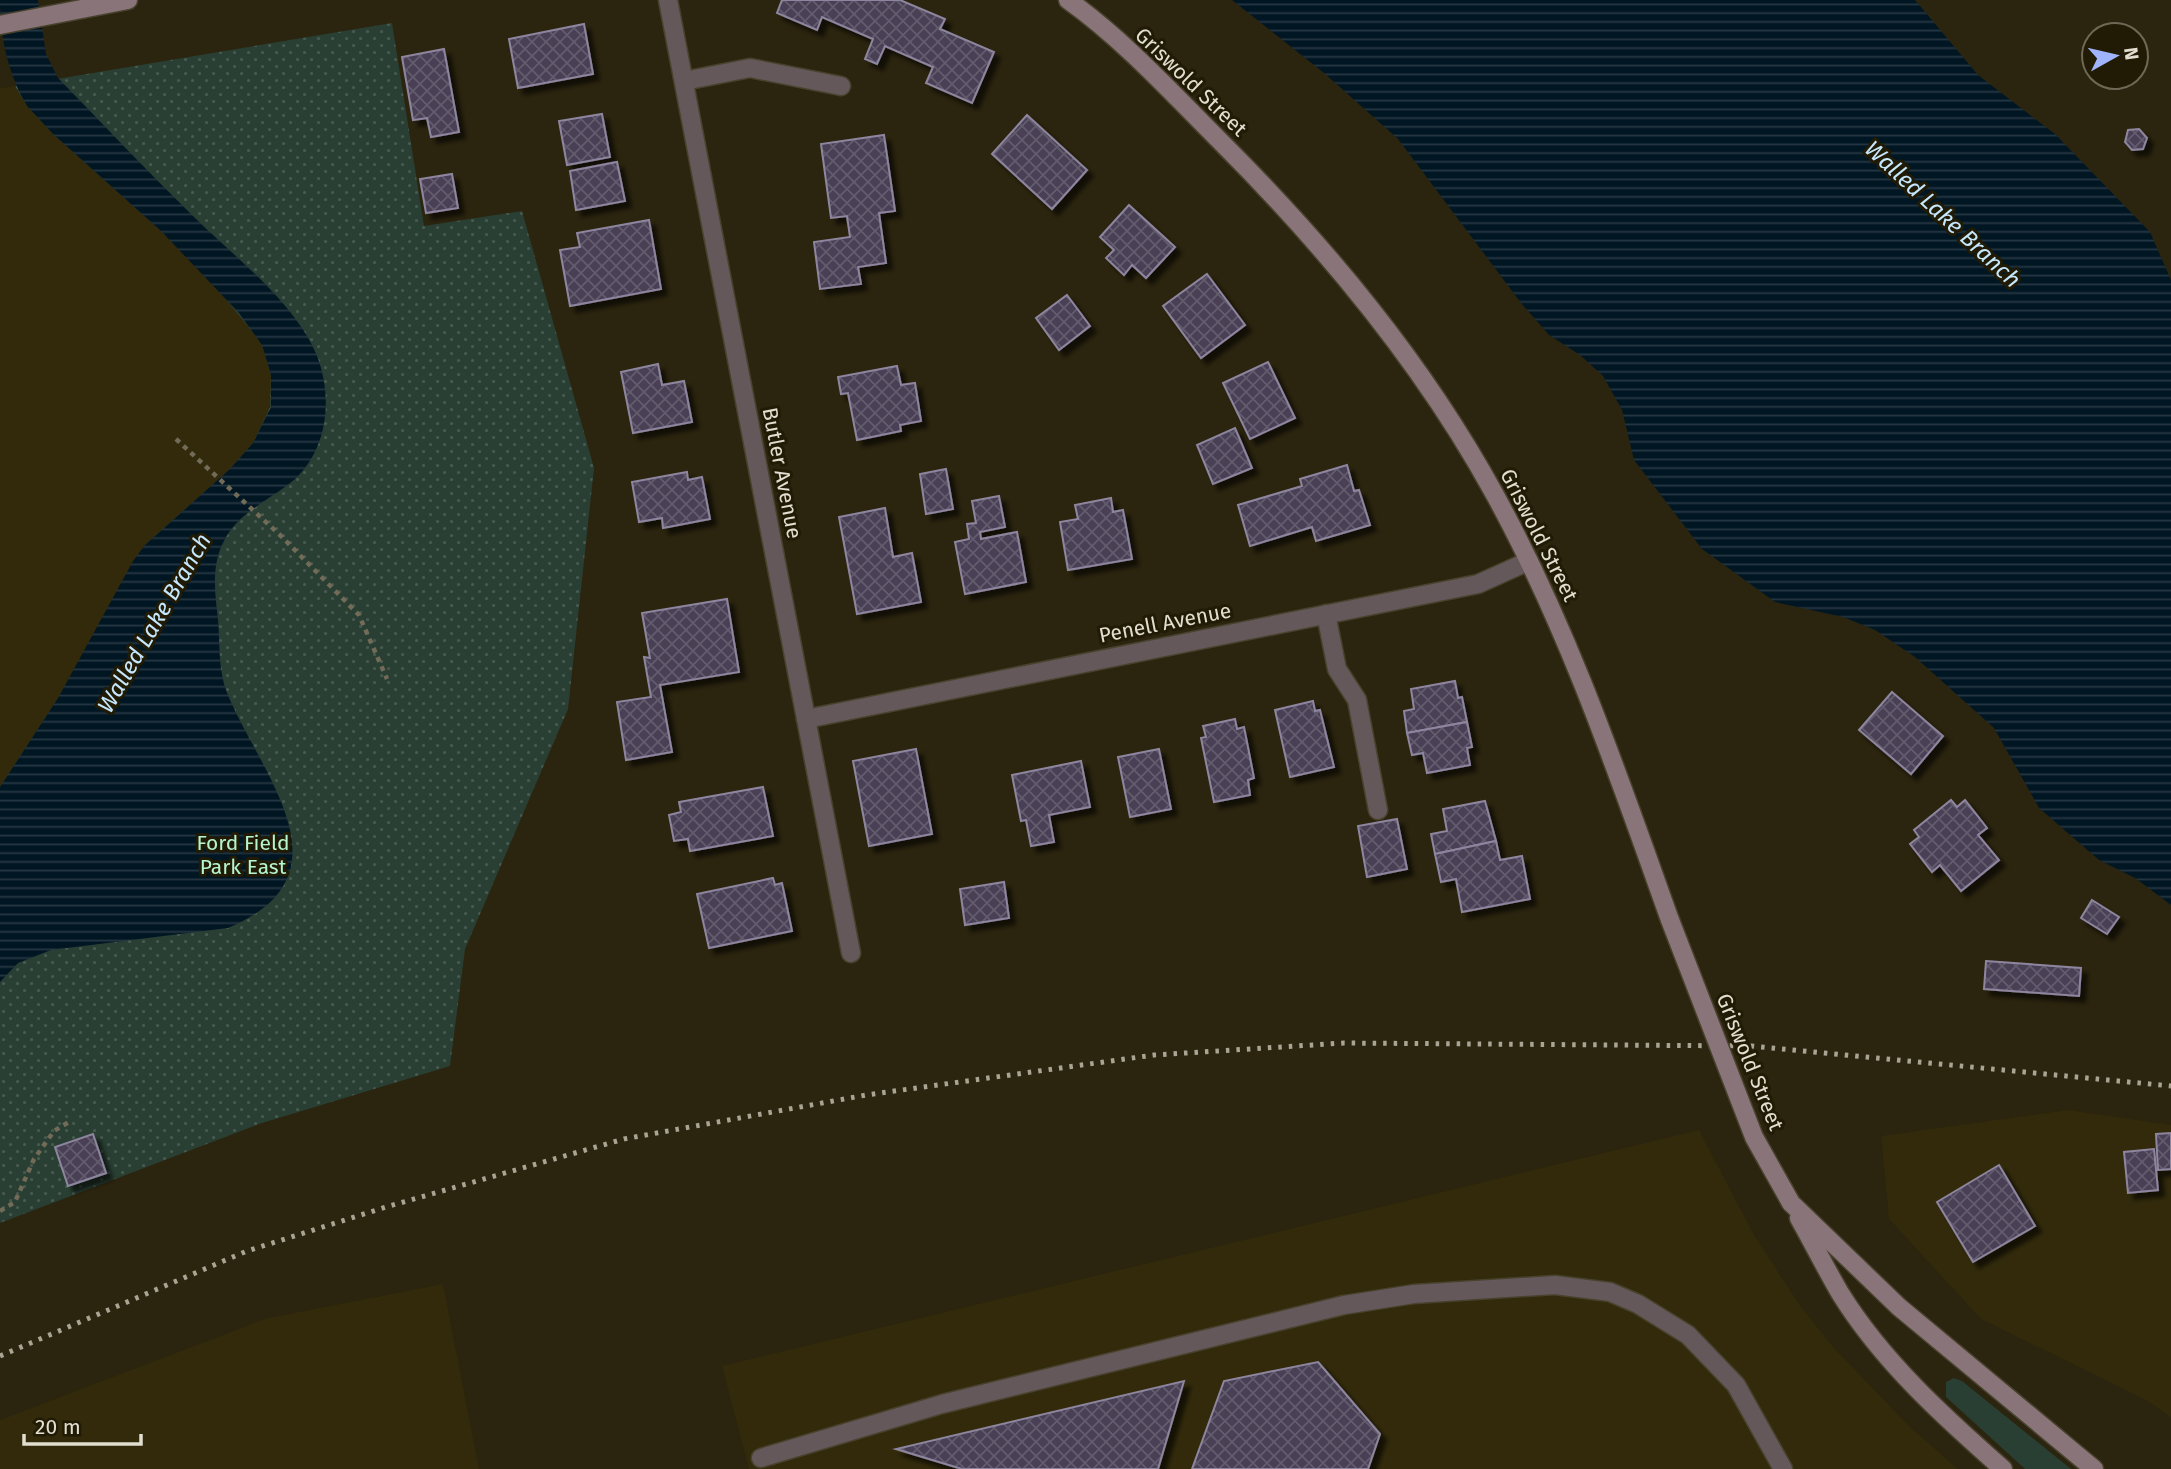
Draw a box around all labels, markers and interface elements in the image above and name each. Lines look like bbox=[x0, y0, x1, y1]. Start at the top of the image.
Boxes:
north arrow bbox=[2080, 21, 2150, 91]
street label: Griswold Street bbox=[1130, 22, 1253, 142]
text: N bbox=[2119, 46, 2144, 62]
water label: Walled Lake Branch bbox=[1859, 135, 2027, 293]
street label: Butler Avenue bbox=[757, 405, 807, 541]
street label: Griswold Street bbox=[1494, 464, 1584, 606]
water label: Walled Lake Branch bbox=[91, 528, 217, 718]
street label: Penell Avenue bbox=[1097, 597, 1233, 649]
park label: Ford Field Park East bbox=[197, 830, 290, 880]
street label: Griswold Street bbox=[1711, 990, 1789, 1135]
scale bar bbox=[24, 1402, 142, 1446]
text: 20 m bbox=[35, 1414, 81, 1440]

